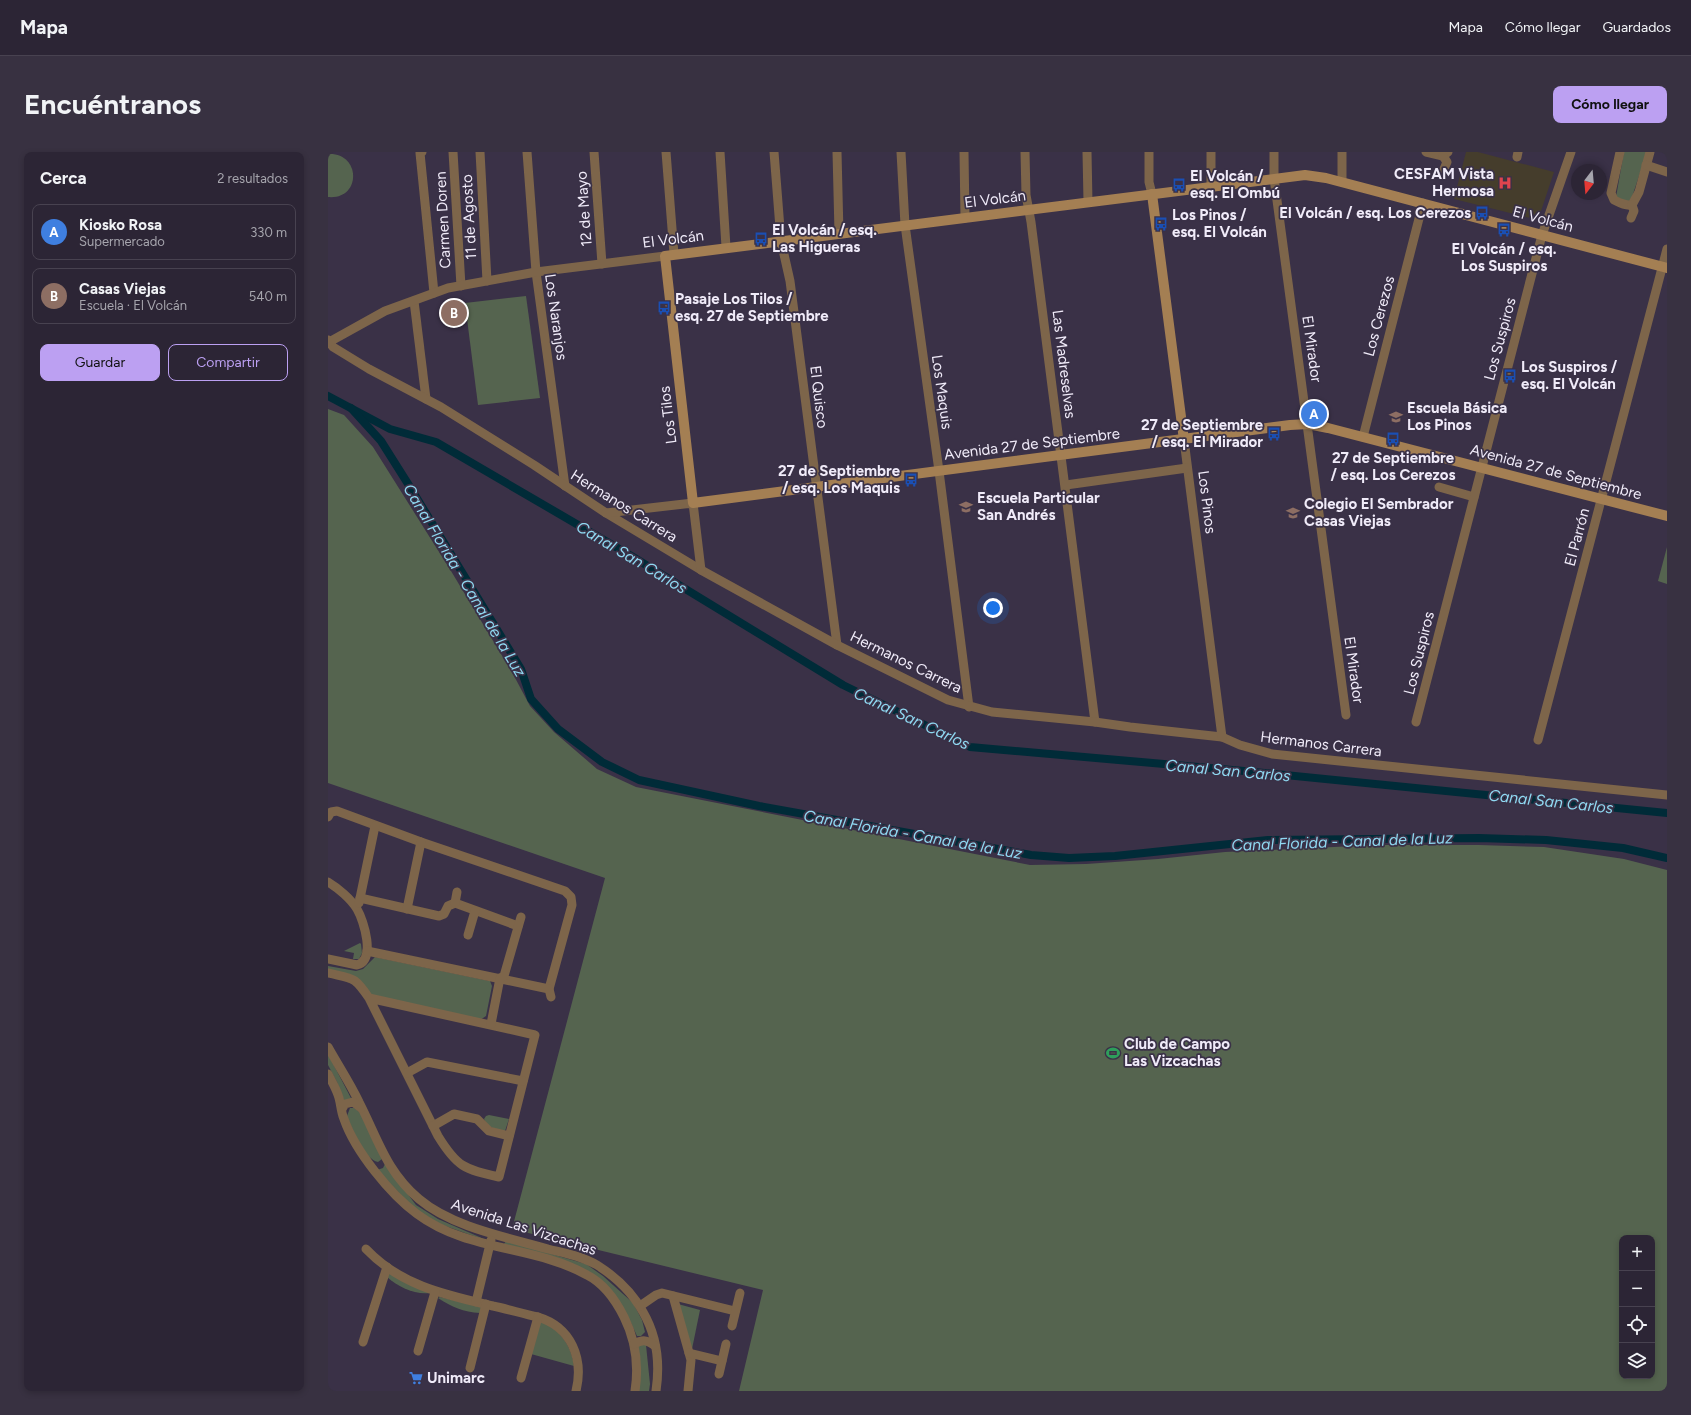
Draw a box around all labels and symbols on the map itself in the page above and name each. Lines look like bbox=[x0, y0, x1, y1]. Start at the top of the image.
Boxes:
north arrow bbox=[1571, 164, 1607, 200]
place label: CESFAM Vista Hermosa bbox=[1394, 165, 1494, 200]
place label: El Volcán / esq. El Ombú bbox=[1190, 167, 1280, 202]
street label: 12 de Mayo bbox=[572, 170, 596, 247]
street label: Carmen Doren bbox=[431, 171, 455, 269]
street label: 11 de Agosto bbox=[458, 173, 480, 260]
hospital icon: CESFAM Vista Hermosa bbox=[1497, 175, 1513, 191]
bus stop icon: El Volcán / esq. El Ombú bbox=[1171, 177, 1187, 193]
street label: El Volcán bbox=[963, 186, 1027, 212]
street label: El Volcán bbox=[1511, 202, 1575, 236]
place label: El Volcán / esq. Los Cerezos bbox=[1279, 204, 1471, 222]
bus stop icon: El Volcán / esq. Los Cerezos bbox=[1474, 205, 1490, 221]
place label: Los Pinos / esq. El Volcán bbox=[1172, 206, 1267, 241]
bus stop icon: Los Pinos / esq. El Volcán bbox=[1153, 216, 1169, 232]
place label: El Volcán / esq. Las Higueras bbox=[772, 221, 877, 256]
bus stop icon: El Volcán / esq. Los Suspiros bbox=[1496, 222, 1512, 238]
street label: El Volcán bbox=[641, 226, 705, 252]
bus stop icon: El Volcán / esq. Las Higueras bbox=[753, 231, 769, 247]
place label: El Volcán / esq. Los Suspiros bbox=[1452, 240, 1557, 275]
street label: Los Naranjos bbox=[541, 273, 571, 361]
street label: Los Cerezos bbox=[1360, 274, 1398, 358]
place label: Pasaje Los Tilos / esq. 27 de Septiembre bbox=[675, 290, 829, 325]
street label: Los Suspiros bbox=[1480, 296, 1520, 382]
pin: B bbox=[441, 298, 467, 328]
bus stop icon: Pasaje Los Tilos / esq. 27 de Septiembre bbox=[656, 300, 672, 316]
street label: Las Madreselvas bbox=[1048, 309, 1080, 419]
street label: El Mirador bbox=[1298, 314, 1326, 384]
street label: Los Maquis bbox=[928, 354, 956, 430]
place label: Los Suspiros / esq. El Volcán bbox=[1521, 358, 1618, 393]
street label: El Quisco bbox=[806, 365, 832, 430]
bus stop icon: Los Suspiros / esq. El Volcán bbox=[1502, 368, 1518, 384]
street label: Los Tilos bbox=[656, 385, 680, 445]
pin: A bbox=[1301, 399, 1327, 429]
place label: Escuela Básica Los Pinos bbox=[1407, 399, 1507, 434]
school or university icon: Escuela Básica Los Pinos bbox=[1388, 409, 1404, 425]
place label: 27 de Septiembre / esq. El Mirador bbox=[1141, 416, 1264, 451]
street label: Avenida 27 de Septiembre bbox=[943, 424, 1121, 464]
bus stop icon: 27 de Septiembre / esq. El Mirador bbox=[1266, 426, 1282, 442]
bus stop icon: 27 de Septiembre / esq. Los Cerezos bbox=[1385, 431, 1401, 447]
street label: Avenida 27 de Septiembre bbox=[1468, 440, 1644, 504]
place label: 27 de Septiembre / esq. Los Cerezos bbox=[1331, 449, 1455, 484]
place label: 27 de Septiembre / esq. Los Maquis bbox=[778, 462, 901, 497]
street label: Hermanos Carrera bbox=[567, 466, 681, 546]
street label: Los Pinos bbox=[1194, 469, 1220, 535]
bus stop icon: 27 de Septiembre / esq. Los Maquis bbox=[903, 472, 919, 488]
water label: Canal Florida - Canal de la Luz bbox=[399, 480, 530, 680]
place label: Escuela Particular San Andrés bbox=[977, 489, 1100, 524]
place label: Colegio El Sembrador Casas Viejas bbox=[1304, 495, 1454, 530]
school or university icon: Escuela Particular San Andrés bbox=[958, 499, 974, 515]
school or university icon: Colegio El Sembrador Casas Viejas bbox=[1285, 505, 1301, 521]
street label: El Parrón bbox=[1561, 506, 1593, 568]
water label: Canal San Carlos bbox=[573, 517, 691, 598]
your location bbox=[983, 598, 1003, 618]
street label: Los Suspiros bbox=[1400, 610, 1438, 696]
street label: Hermanos Carrera bbox=[847, 627, 965, 697]
street label: El Mirador bbox=[1340, 635, 1368, 705]
water label: Canal San Carlos bbox=[851, 683, 973, 754]
street label: Hermanos Carrera bbox=[1259, 728, 1383, 760]
water label: Canal San Carlos bbox=[1165, 756, 1292, 785]
water label: Canal San Carlos bbox=[1487, 785, 1615, 818]
water label: Canal Florida - Canal de la Luz bbox=[802, 806, 1024, 863]
water label: Canal Florida - Canal de la Luz bbox=[1231, 828, 1453, 855]
place label: Club de Campo Las Vizcachas bbox=[1124, 1035, 1230, 1070]
sports icon: Club de Campo Las Vizcachas bbox=[1105, 1045, 1121, 1061]
street label: Avenida Las Vizcachas bbox=[449, 1195, 599, 1259]
place label: Unimarc bbox=[427, 1369, 485, 1387]
supermarket icon: Unimarc bbox=[408, 1370, 424, 1386]

